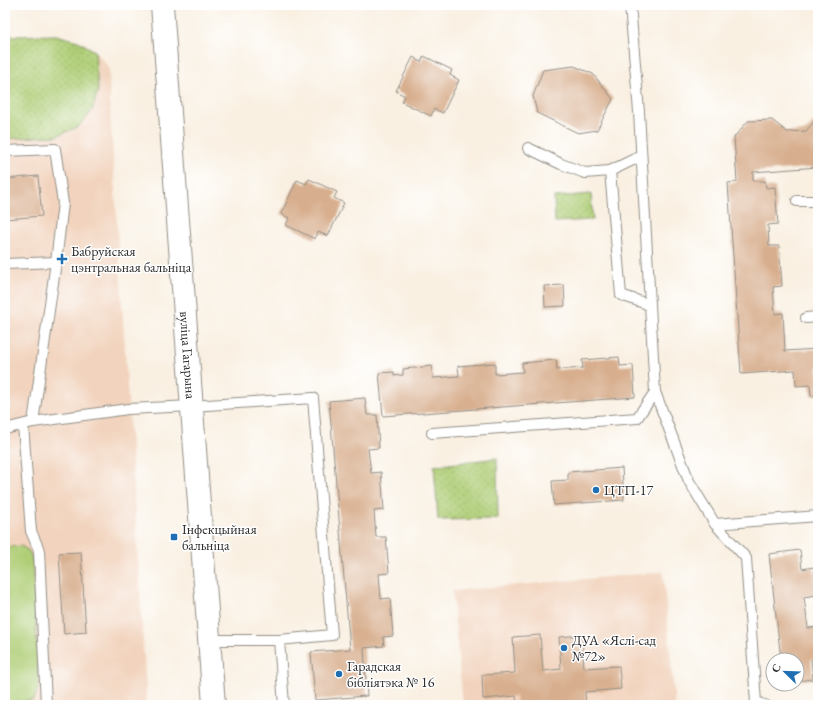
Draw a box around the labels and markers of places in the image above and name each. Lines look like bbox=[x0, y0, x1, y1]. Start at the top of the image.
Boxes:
place label: Бабруйская цэнтральная бальніца bbox=[71, 242, 192, 276]
marker: Бабруйская цэнтральная бальніца bbox=[56, 253, 68, 265]
place label: ЦТП-17 bbox=[604, 481, 653, 499]
marker: ЦТП-17 bbox=[591, 485, 601, 495]
place label: Інфекцыйная бальніца bbox=[182, 520, 257, 554]
marker: Інфекцыйная бальніца bbox=[169, 532, 179, 542]
place label: ДУА «Яслі-сад №72» bbox=[572, 631, 657, 665]
marker: ДУА «Яслі-сад №72» bbox=[559, 643, 569, 653]
place label: Гарадская бібліятэка № 16 bbox=[347, 657, 435, 691]
marker: Гарадская бібліятэка № 16 bbox=[334, 669, 344, 679]

